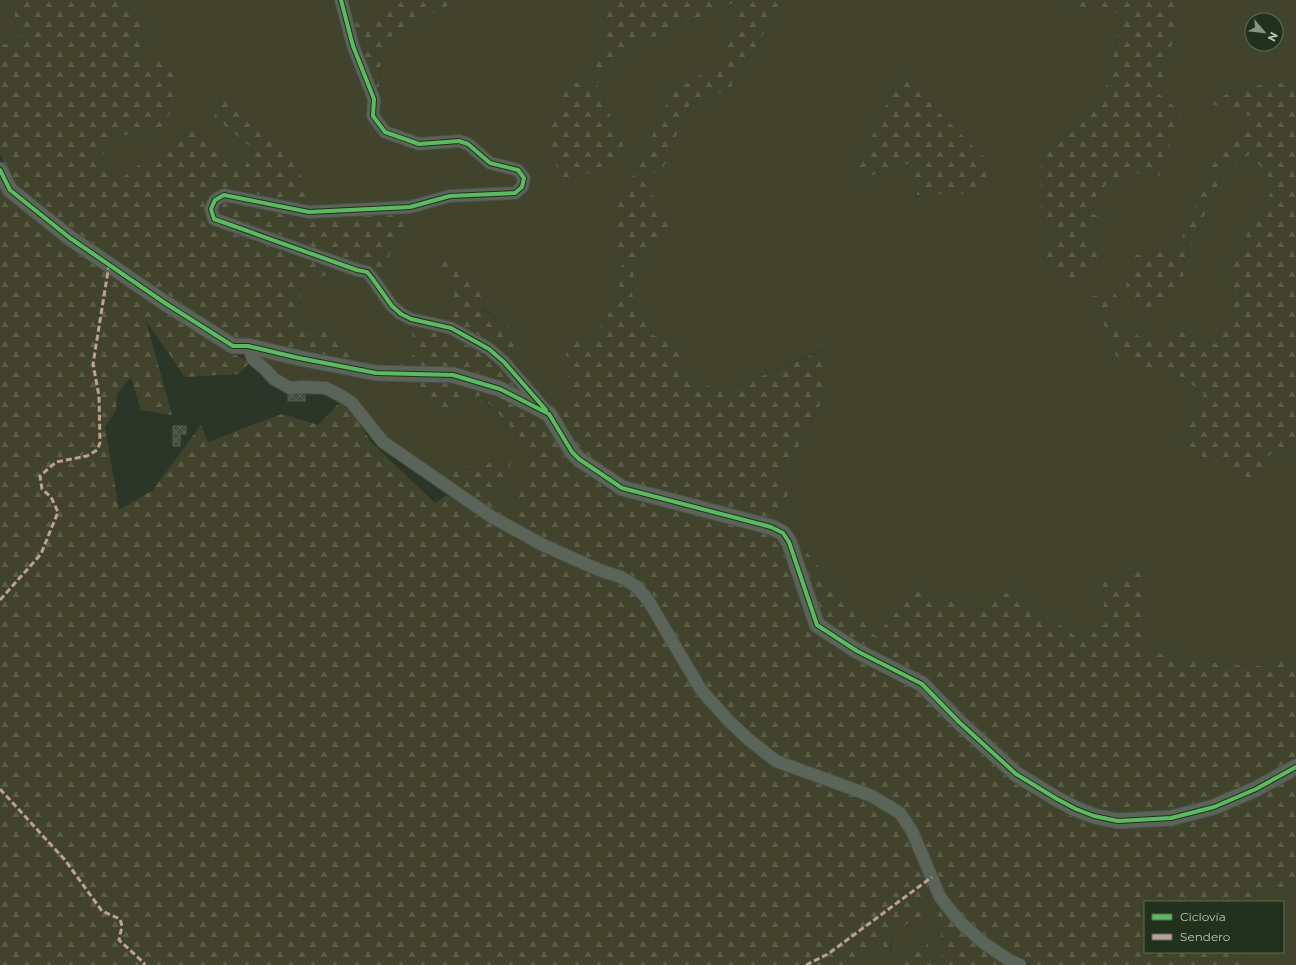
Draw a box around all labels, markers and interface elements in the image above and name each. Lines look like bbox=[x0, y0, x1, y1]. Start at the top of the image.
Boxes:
north arrow bbox=[1244, 12, 1284, 52]
text: N bbox=[1265, 29, 1281, 44]
legend bbox=[1144, 901, 1284, 953]
text: Ciclovía bbox=[1180, 909, 1226, 924]
text: Sendero bbox=[1180, 929, 1230, 944]

